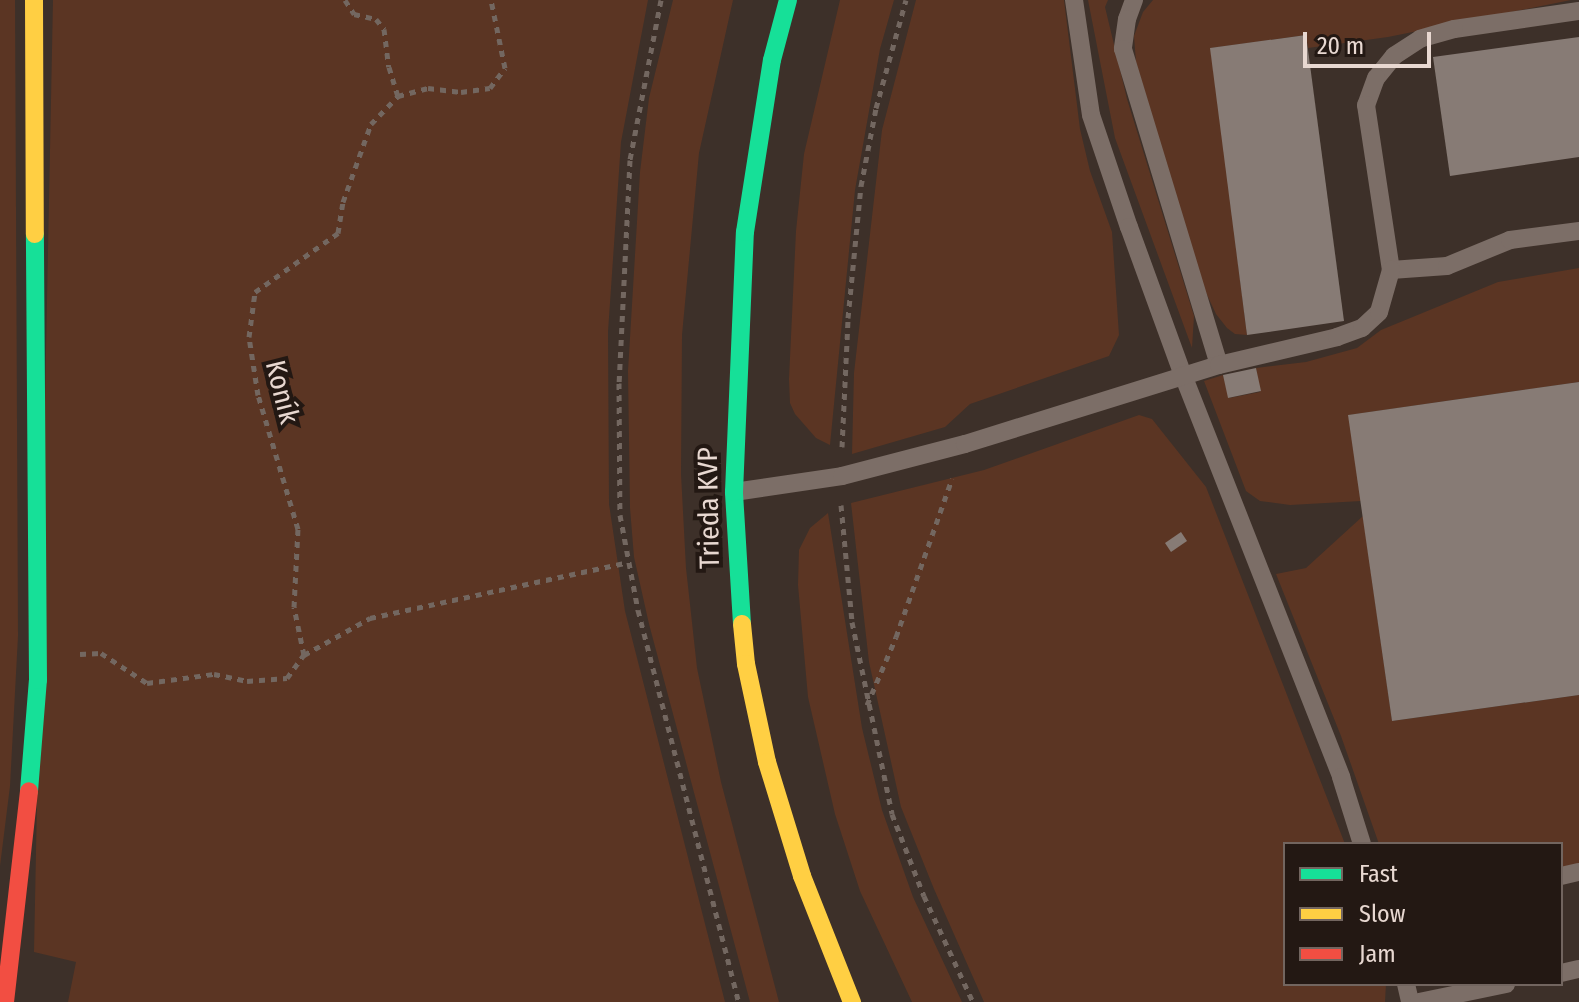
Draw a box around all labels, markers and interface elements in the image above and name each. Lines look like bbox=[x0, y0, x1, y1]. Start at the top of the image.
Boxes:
scale bar bbox=[1307, 16, 1435, 66]
text: 20 m bbox=[1317, 32, 1364, 60]
street label: Koník bbox=[258, 357, 306, 427]
street label: Trieda KVP bbox=[691, 447, 727, 569]
legend bbox=[1283, 842, 1563, 986]
text: Fast bbox=[1359, 860, 1398, 888]
text: Slow bbox=[1359, 900, 1405, 928]
text: Jam bbox=[1359, 940, 1396, 968]

